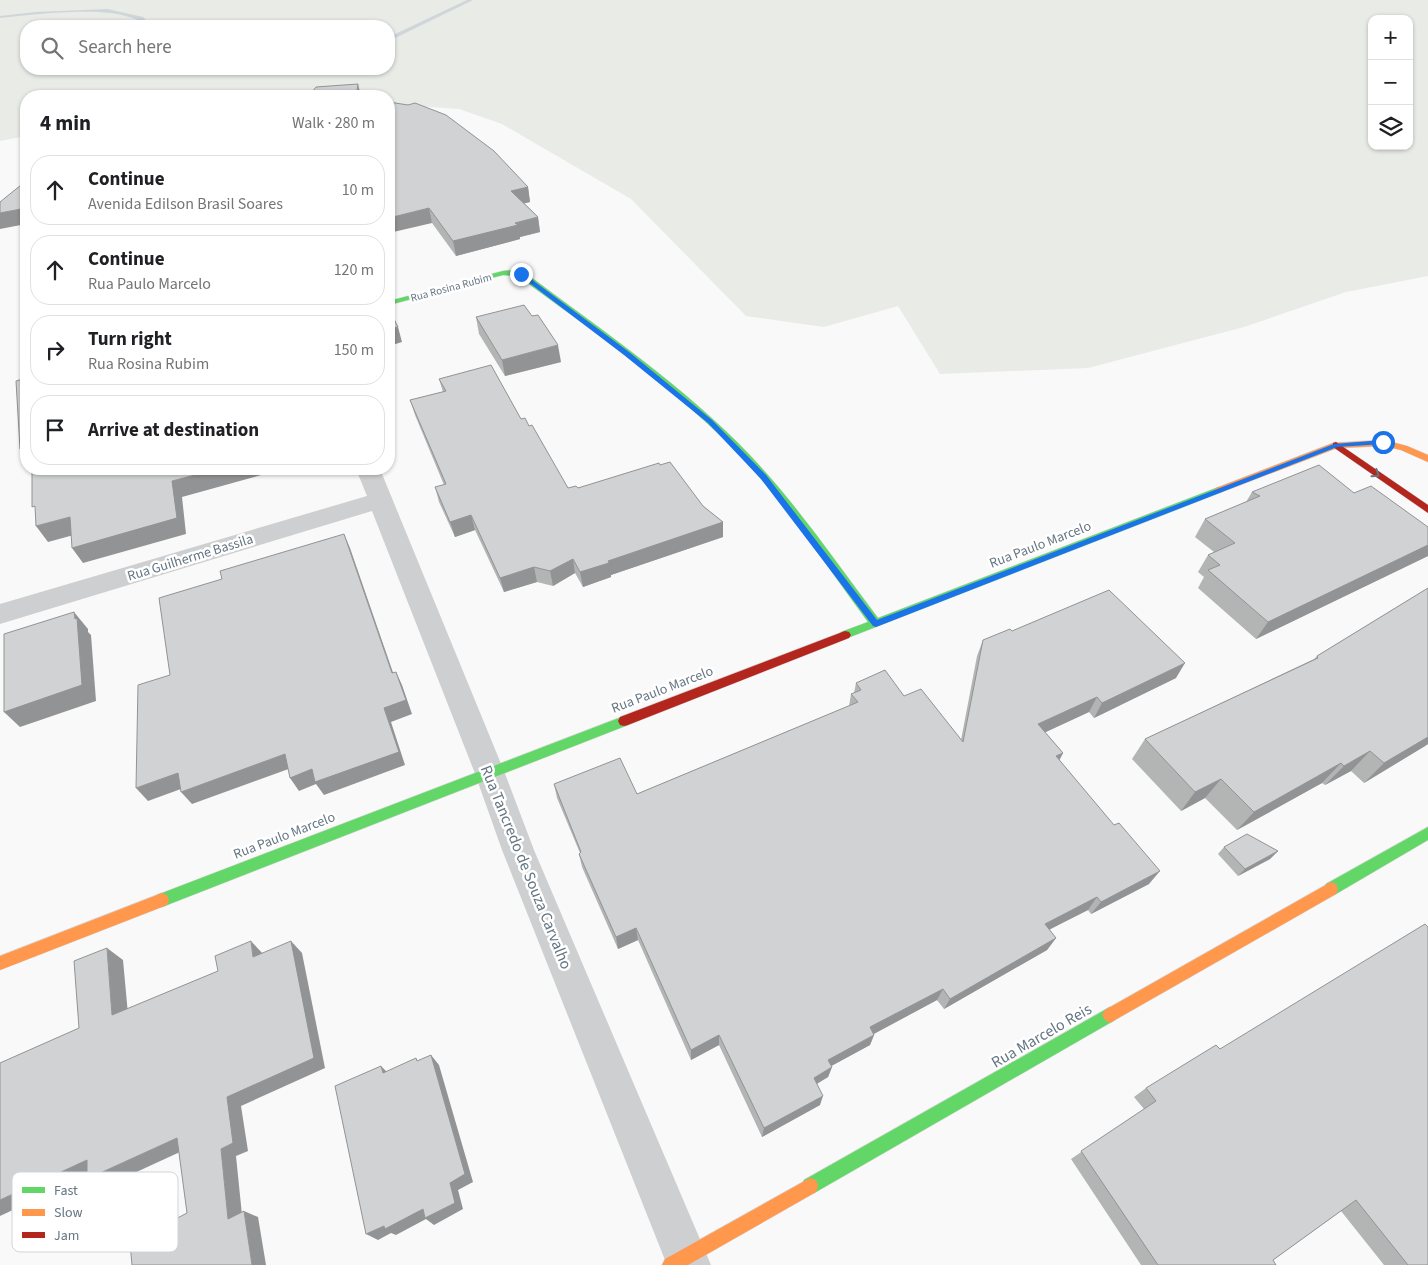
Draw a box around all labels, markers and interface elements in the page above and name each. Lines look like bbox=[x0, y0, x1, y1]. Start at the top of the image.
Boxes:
map controls bbox=[1368, 15, 1413, 150]
button: + bbox=[1368, 15, 1413, 60]
search box bbox=[20, 20, 395, 75]
icon: search bbox=[38, 34, 66, 62]
text: Search here bbox=[78, 34, 172, 61]
button: − bbox=[1368, 60, 1413, 105]
button: layers bbox=[1368, 105, 1413, 150]
text: 4 min bbox=[40, 108, 91, 138]
text: Walk · 280 m bbox=[292, 112, 375, 134]
text: Continue bbox=[88, 166, 165, 193]
icon: ahead bbox=[41, 176, 69, 204]
text: 10 m bbox=[342, 179, 374, 201]
text: Avenida Edilson Brasil Soares bbox=[88, 193, 283, 215]
text: Continue bbox=[88, 246, 165, 273]
icon: ahead bbox=[41, 256, 69, 284]
text: 120 m bbox=[334, 259, 374, 281]
route end bbox=[510, 263, 533, 286]
street label: Rua Rosina Rubim bbox=[409, 269, 493, 306]
text: Rua Paulo Marcelo bbox=[88, 273, 211, 295]
text: Turn right bbox=[88, 326, 172, 353]
icon: right bbox=[41, 336, 69, 364]
text: 150 m bbox=[334, 339, 374, 361]
text: Rua Rosina Rubim bbox=[88, 353, 209, 375]
icon: arrive bbox=[41, 416, 69, 444]
text: Arrive at destination bbox=[88, 417, 259, 444]
route start bbox=[1372, 431, 1395, 454]
one-way arrow bbox=[1370, 468, 1380, 477]
street label: Rua Paulo Marcelo bbox=[987, 516, 1094, 574]
street label: Rua Guilherme Bassila bbox=[125, 529, 256, 587]
street label: Rua Paulo Marcelo bbox=[609, 661, 716, 719]
street label: Rua Tancredo de Souza Carvalho bbox=[475, 762, 577, 973]
street label: Rua Paulo Marcelo bbox=[231, 807, 338, 865]
street label: Rua Marcelo Reis bbox=[987, 998, 1096, 1074]
legend bbox=[12, 1172, 178, 1252]
text: Fast bbox=[54, 1181, 78, 1201]
text: Slow bbox=[54, 1203, 83, 1223]
text: Jam bbox=[54, 1226, 79, 1246]

